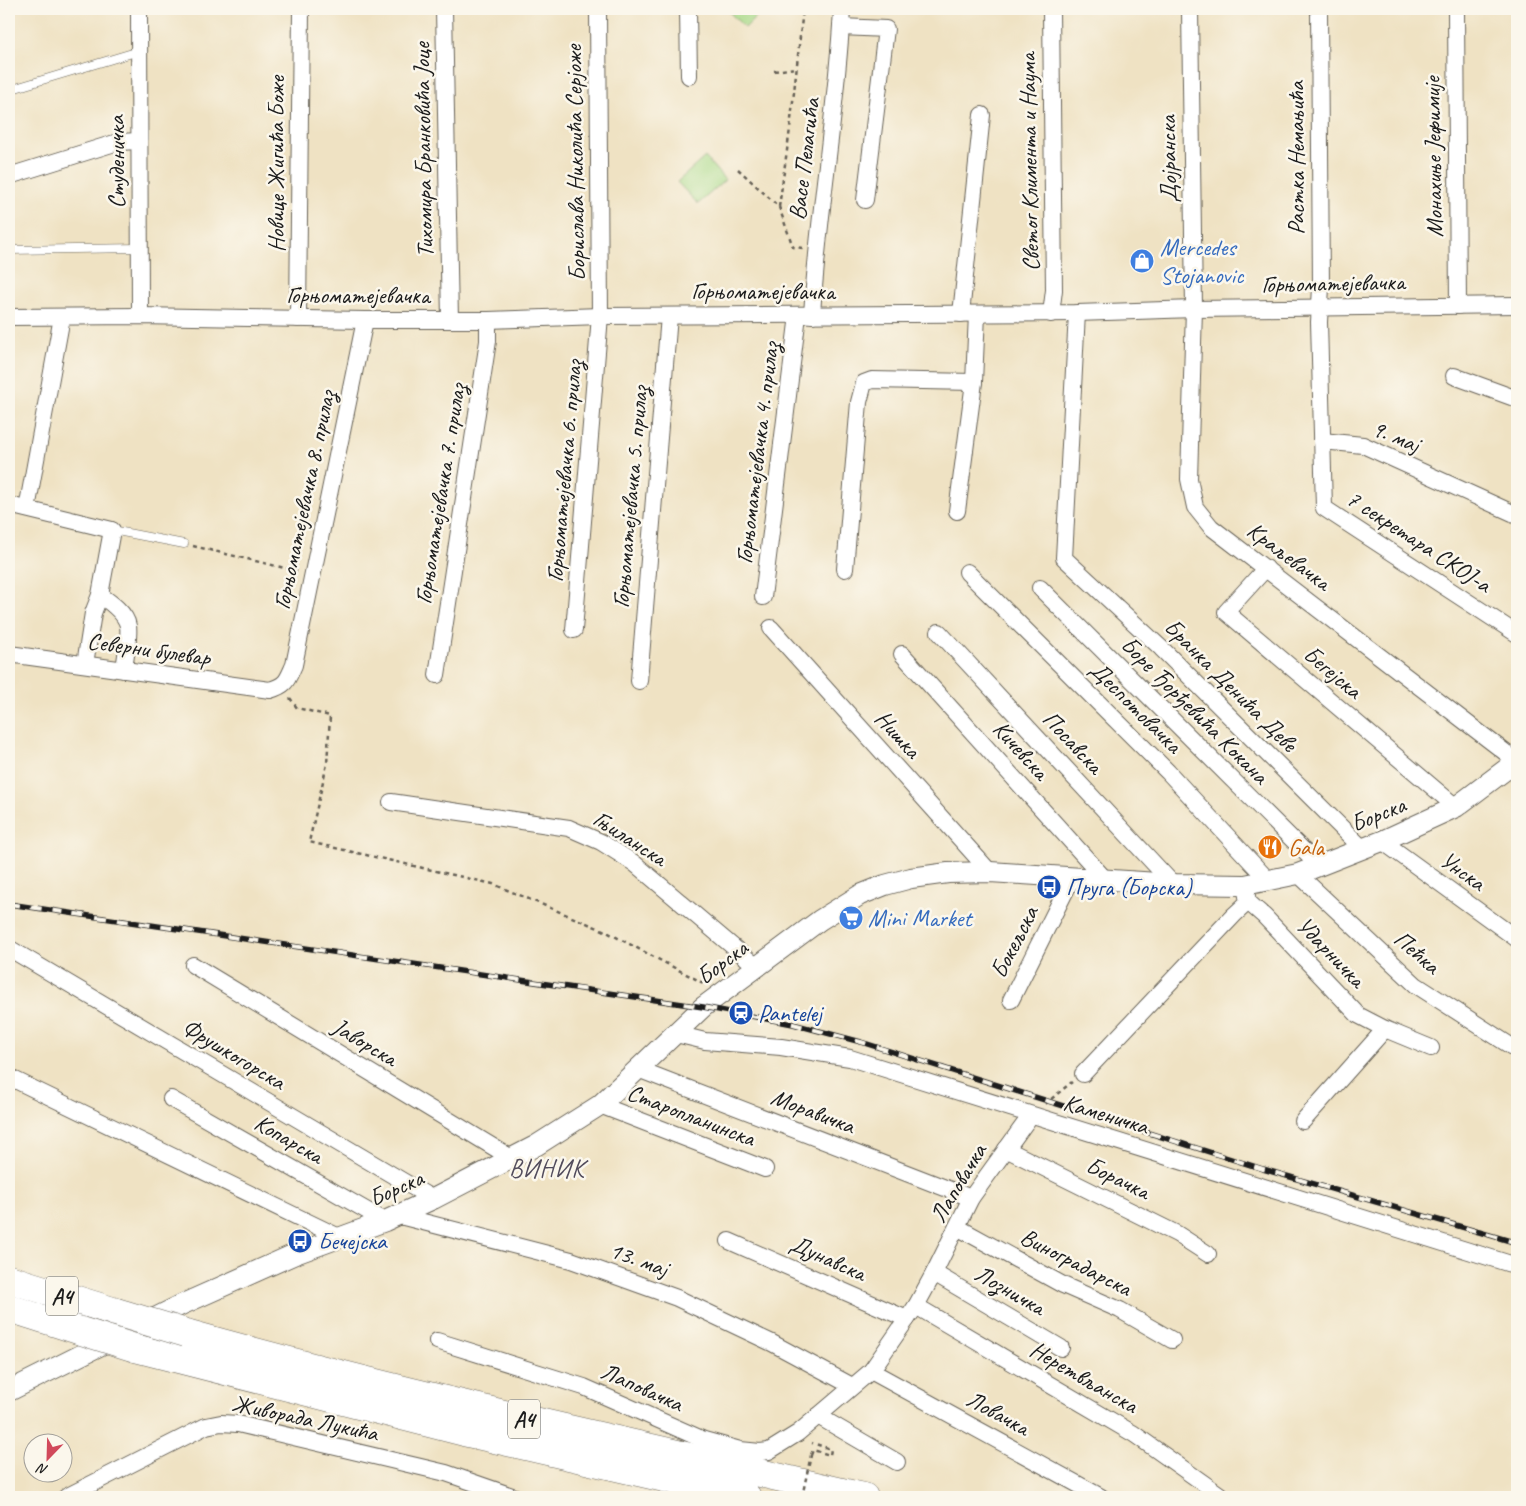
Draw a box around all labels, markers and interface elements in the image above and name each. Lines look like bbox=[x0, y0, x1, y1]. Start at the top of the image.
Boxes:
street label: Тихомира Бранковића Јоце bbox=[406, 40, 440, 258]
street label: Борислава Николића Серјоже bbox=[558, 42, 592, 281]
street label: Светог Климента и Наума bbox=[1012, 50, 1046, 271]
street label: Новице Жигића Боже bbox=[261, 74, 291, 252]
street label: Монахиње Јефимије bbox=[1417, 74, 1449, 238]
street label: Растка Немањића bbox=[1281, 80, 1311, 235]
street label: Васе Пелагића bbox=[782, 95, 827, 222]
street label: Студеничка bbox=[101, 114, 131, 209]
street label: Дојранска bbox=[1152, 114, 1184, 203]
place label: Mercedes Stojanovic bbox=[1160, 232, 1245, 290]
shop icon: Mercedes Stojanovic bbox=[1129, 248, 1155, 274]
street label: Горњоматејевачка bbox=[1261, 267, 1407, 299]
street label: Горњоматејевачка bbox=[691, 276, 837, 306]
street label: Горњоматејевачка bbox=[286, 280, 432, 310]
street label: Горњоматејевачка 4. прилаз bbox=[729, 338, 787, 565]
street label: Горњоматејевачка 6. прилаз bbox=[539, 356, 590, 583]
street label: Горњоматејевачка 7. прилаз bbox=[408, 379, 474, 606]
street label: Горњоматејевачка 5. прилаз bbox=[605, 382, 656, 609]
street label: Горњоматејевачка 8. прилаз bbox=[266, 386, 343, 612]
street label: 9. мај bbox=[1368, 413, 1427, 460]
street label: 7 секретара СКОЈ-а bbox=[1341, 483, 1498, 600]
street label: Краљевачка bbox=[1241, 515, 1338, 598]
street label: Бранка Денића Деве bbox=[1158, 612, 1305, 759]
street label: Северни булевар bbox=[86, 626, 213, 673]
street label: Боре Ђорђевића Кокана bbox=[1115, 630, 1276, 791]
street label: Бегејска bbox=[1298, 639, 1370, 706]
street label: Деспотовачка bbox=[1084, 655, 1189, 760]
street label: Нишка bbox=[868, 704, 928, 765]
street label: Посавска bbox=[1036, 704, 1111, 781]
street label: Кичевска bbox=[987, 714, 1057, 788]
street label: Борска bbox=[1346, 789, 1411, 839]
street label: Гњиланска bbox=[588, 803, 674, 874]
place label: Gala bbox=[1288, 832, 1325, 862]
restaurant icon: Gala bbox=[1257, 834, 1283, 860]
street label: Унска bbox=[1435, 845, 1493, 898]
place label: Пруга (Борска) bbox=[1066, 872, 1193, 902]
bus stop icon: Пруга (Борска) bbox=[1036, 874, 1062, 900]
street label: Бокељска bbox=[983, 900, 1045, 983]
place label: Mini Market bbox=[868, 903, 973, 933]
supermarket icon: Mini Market bbox=[838, 905, 864, 931]
street label: Ударничка bbox=[1290, 910, 1373, 995]
street label: Пећка bbox=[1388, 924, 1448, 981]
street label: Борска bbox=[690, 932, 755, 991]
place label: Pantelej bbox=[758, 998, 825, 1028]
station icon: Pantelej bbox=[728, 1000, 754, 1026]
street label: Јаворска bbox=[326, 1011, 405, 1074]
street label: Фрушкогорска bbox=[177, 1012, 292, 1097]
street label: Старопланинска bbox=[623, 1077, 760, 1154]
street label: Моравичка bbox=[767, 1081, 860, 1141]
street label: Каменичка bbox=[1060, 1087, 1153, 1142]
street label: Копарска bbox=[249, 1107, 330, 1172]
street label: Лаповачка bbox=[923, 1137, 994, 1228]
street label: Борачка bbox=[1081, 1150, 1157, 1207]
district label: ВИНИК bbox=[509, 1153, 588, 1185]
street label: Борска bbox=[364, 1162, 429, 1213]
street label: Виноградарска bbox=[1015, 1221, 1138, 1303]
place label: Бечејска bbox=[318, 1226, 388, 1256]
bus stop icon: Бечејска bbox=[287, 1228, 313, 1254]
street label: Дунавска bbox=[786, 1228, 872, 1289]
street label: 13. мај bbox=[606, 1235, 675, 1284]
street label: Лозничка bbox=[969, 1258, 1052, 1324]
road number: A4 bbox=[46, 1276, 78, 1315]
street label: Неретвљанска bbox=[1025, 1334, 1144, 1421]
street label: Лаповачка bbox=[596, 1356, 689, 1419]
street label: Ловачка bbox=[961, 1384, 1037, 1443]
street label: Живорада Лукића bbox=[229, 1388, 382, 1448]
road number: A4 bbox=[508, 1400, 540, 1438]
north arrow bbox=[22, 1434, 72, 1484]
text: N bbox=[34, 1459, 50, 1479]

